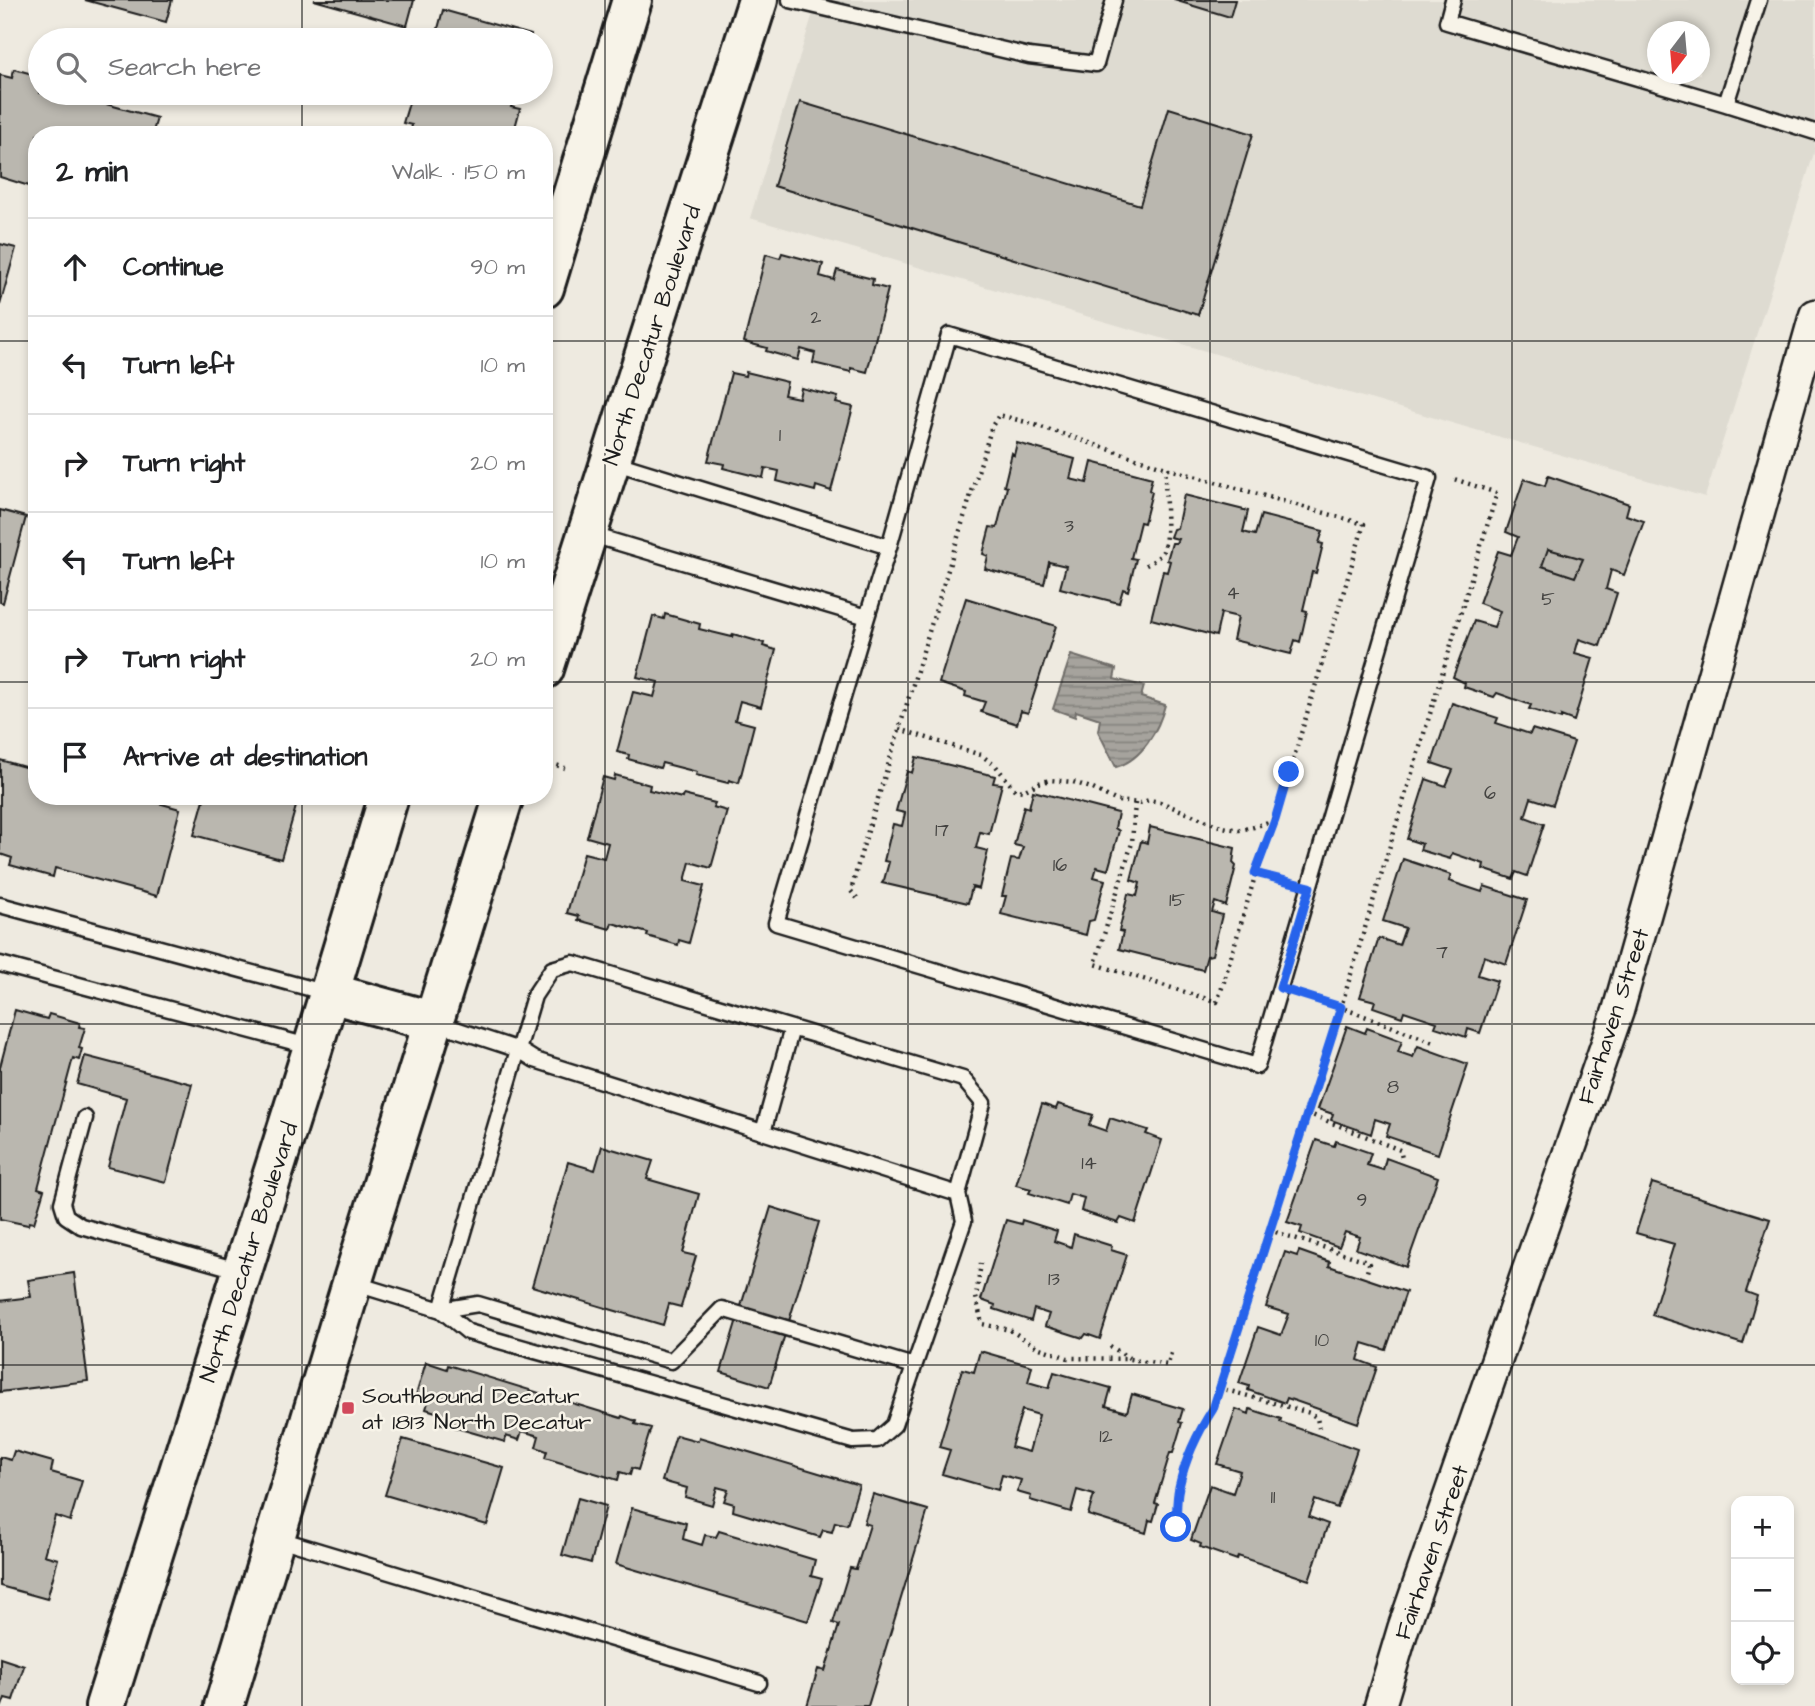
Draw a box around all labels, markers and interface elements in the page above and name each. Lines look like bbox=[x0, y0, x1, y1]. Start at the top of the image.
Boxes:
north arrow bbox=[1647, 21, 1710, 84]
search box bbox=[28, 28, 553, 105]
icon: search bbox=[52, 48, 90, 86]
text: Search here bbox=[108, 49, 261, 85]
text: 2 min bbox=[56, 151, 128, 193]
text: Walk · 150 m bbox=[391, 156, 525, 188]
street label: North Decatur Boulevard bbox=[595, 201, 709, 469]
icon: ahead bbox=[56, 248, 94, 286]
text: Continue bbox=[123, 249, 224, 285]
text: 90 m bbox=[470, 251, 525, 283]
house number: 2 bbox=[811, 304, 822, 331]
icon: left bbox=[56, 346, 94, 384]
text: Turn left bbox=[123, 347, 234, 383]
text: 10 m bbox=[480, 349, 525, 381]
house number: 1 bbox=[779, 422, 782, 449]
icon: right bbox=[56, 444, 94, 482]
text: Turn right bbox=[123, 445, 245, 481]
text: 20 m bbox=[470, 447, 525, 479]
house number: 3 bbox=[1064, 513, 1074, 540]
icon: left bbox=[56, 542, 94, 580]
text: Turn left bbox=[123, 543, 234, 579]
text: 10 m bbox=[480, 545, 525, 577]
house number: 4 bbox=[1227, 580, 1240, 607]
house number: 5 bbox=[1541, 586, 1555, 613]
icon: right bbox=[56, 640, 94, 678]
text: Turn right bbox=[123, 641, 245, 677]
text: 20 m bbox=[470, 643, 525, 675]
icon: arrive bbox=[56, 738, 94, 776]
text: Arrive at destination bbox=[123, 739, 368, 775]
route end bbox=[1273, 756, 1304, 787]
house number: 6 bbox=[1484, 780, 1496, 807]
house number: 17 bbox=[935, 817, 949, 844]
house number: 16 bbox=[1053, 852, 1067, 879]
house number: 15 bbox=[1169, 887, 1185, 914]
street label: Fairhaven Street bbox=[1570, 924, 1658, 1108]
house number: 7 bbox=[1436, 939, 1448, 966]
house number: 8 bbox=[1387, 1074, 1399, 1101]
street label: North Decatur Boulevard bbox=[192, 1118, 306, 1386]
house number: 14 bbox=[1081, 1150, 1097, 1177]
house number: 9 bbox=[1357, 1187, 1367, 1214]
house number: 13 bbox=[1048, 1266, 1060, 1293]
house number: 10 bbox=[1315, 1327, 1329, 1354]
place label: Southbound Decatur at 1813 North Decatur bbox=[362, 1380, 591, 1438]
marker: Southbound Decatur at 1813 North Decatur bbox=[340, 1400, 356, 1416]
house number: 12 bbox=[1099, 1423, 1113, 1450]
street label: Fairhaven Street bbox=[1387, 1460, 1477, 1644]
house number: 11 bbox=[1271, 1484, 1276, 1511]
map controls bbox=[1731, 1496, 1794, 1685]
button: + bbox=[1731, 1496, 1794, 1559]
route start bbox=[1160, 1511, 1191, 1542]
button: − bbox=[1731, 1559, 1794, 1622]
button: locate bbox=[1731, 1622, 1794, 1685]

